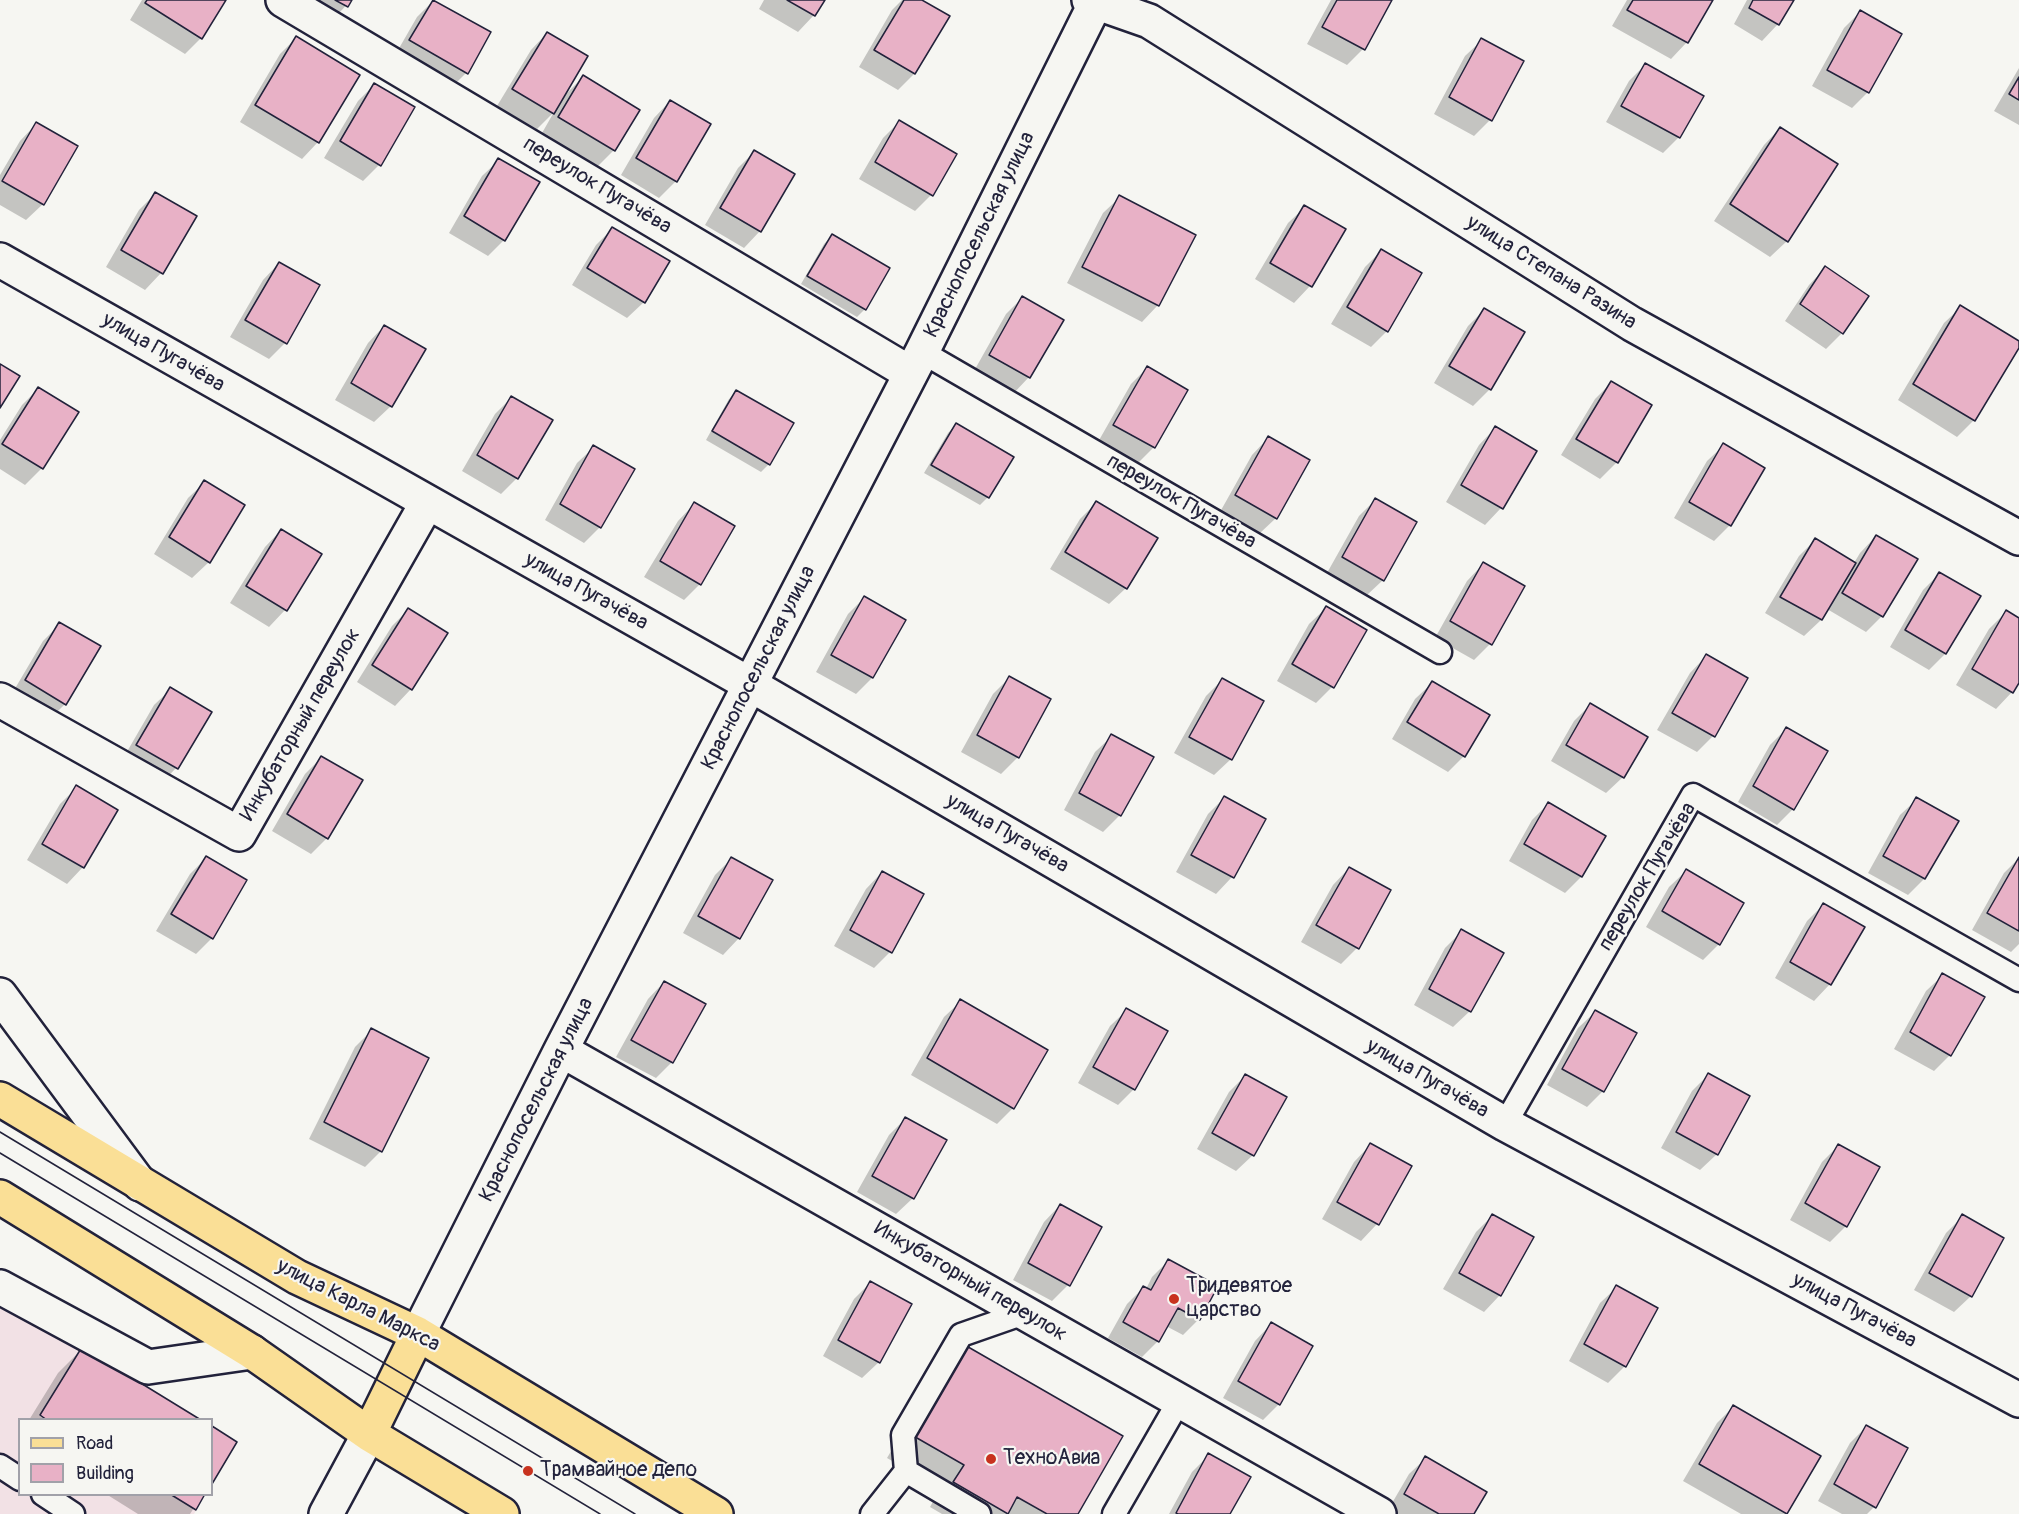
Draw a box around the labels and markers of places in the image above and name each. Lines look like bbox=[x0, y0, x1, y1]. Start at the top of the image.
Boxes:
place label: Тридевятое царство bbox=[1186, 1274, 1292, 1324]
marker: Тридевятое царство bbox=[1167, 1292, 1181, 1306]
place label: ТехноАвиа bbox=[1003, 1446, 1100, 1472]
marker: ТехноАвиа bbox=[984, 1452, 998, 1466]
place label: Трамвайное депо bbox=[540, 1458, 697, 1484]
marker: Трамвайное депо bbox=[521, 1464, 535, 1478]

